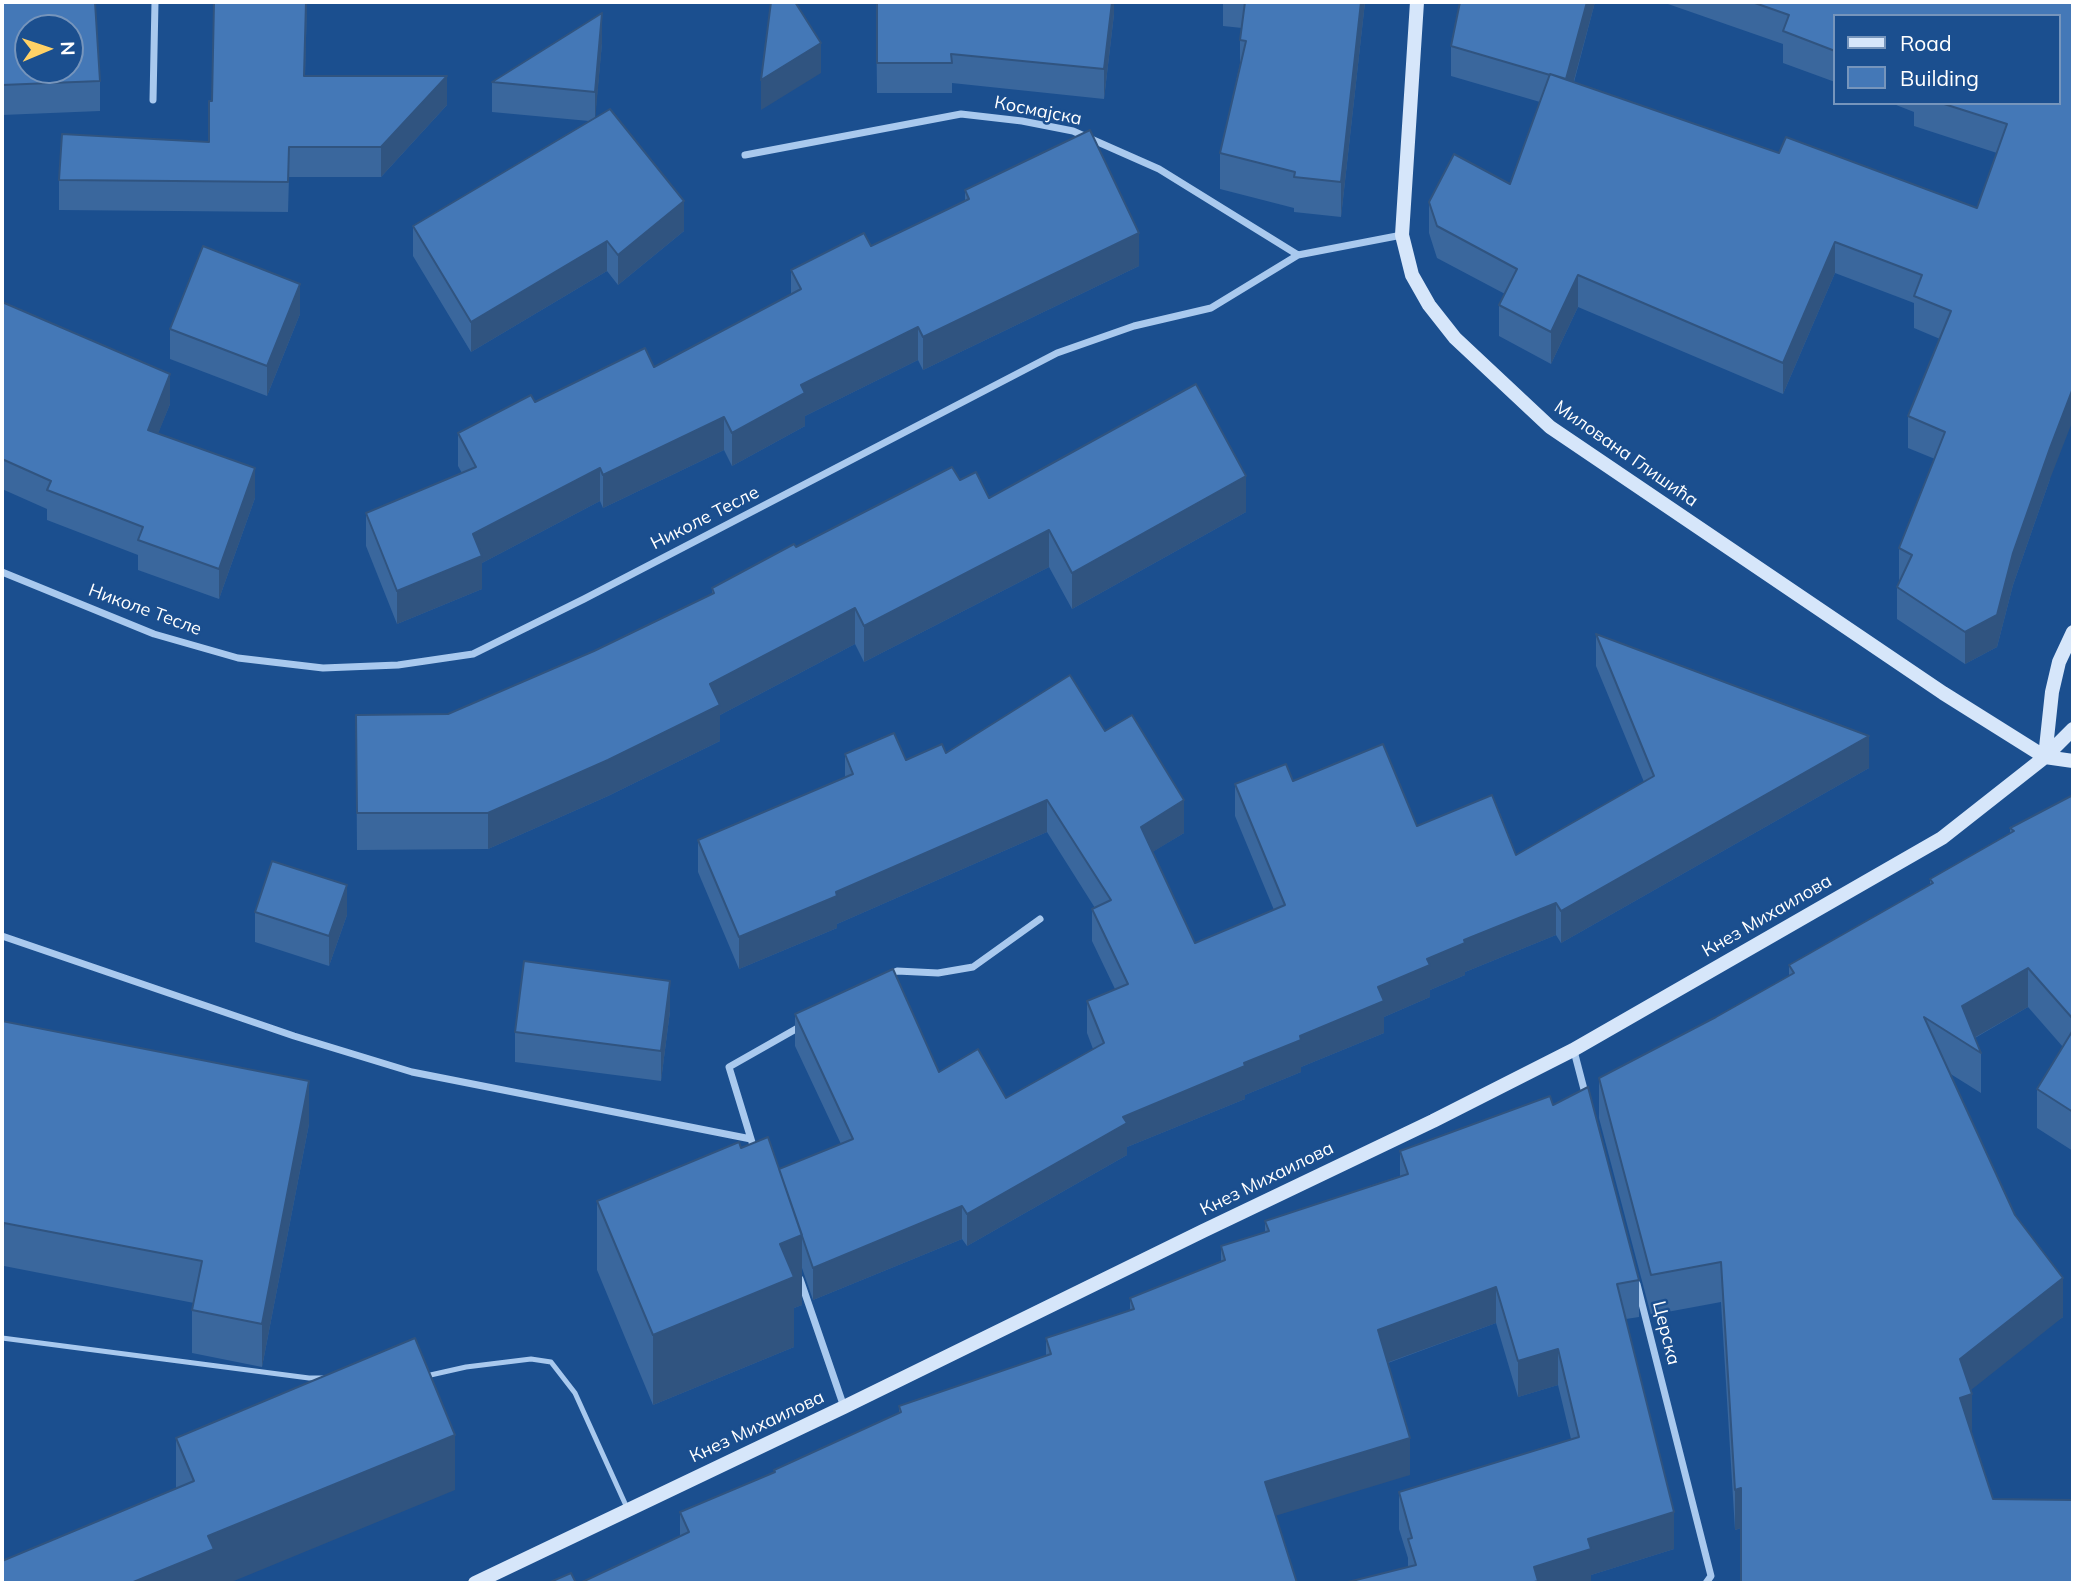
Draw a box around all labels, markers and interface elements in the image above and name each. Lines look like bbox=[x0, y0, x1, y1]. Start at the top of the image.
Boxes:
north arrow bbox=[14, 14, 84, 84]
legend bbox=[1834, 14, 2061, 105]
text: Road bbox=[1900, 30, 1951, 56]
text: N bbox=[56, 41, 80, 56]
text: Building bbox=[1900, 65, 1979, 91]
street label: Космајска bbox=[992, 92, 1084, 130]
street label: Милована Глишића bbox=[1550, 396, 1702, 512]
street label: Николе Тесле bbox=[647, 481, 763, 555]
street label: Николе Тесле bbox=[85, 580, 205, 640]
street label: Кнез Михаилова bbox=[1698, 870, 1836, 962]
street label: Кнез Михаилова bbox=[1197, 1137, 1337, 1221]
street label: Церска bbox=[1648, 1299, 1684, 1367]
street label: Кнез Михаилова bbox=[686, 1386, 828, 1468]

